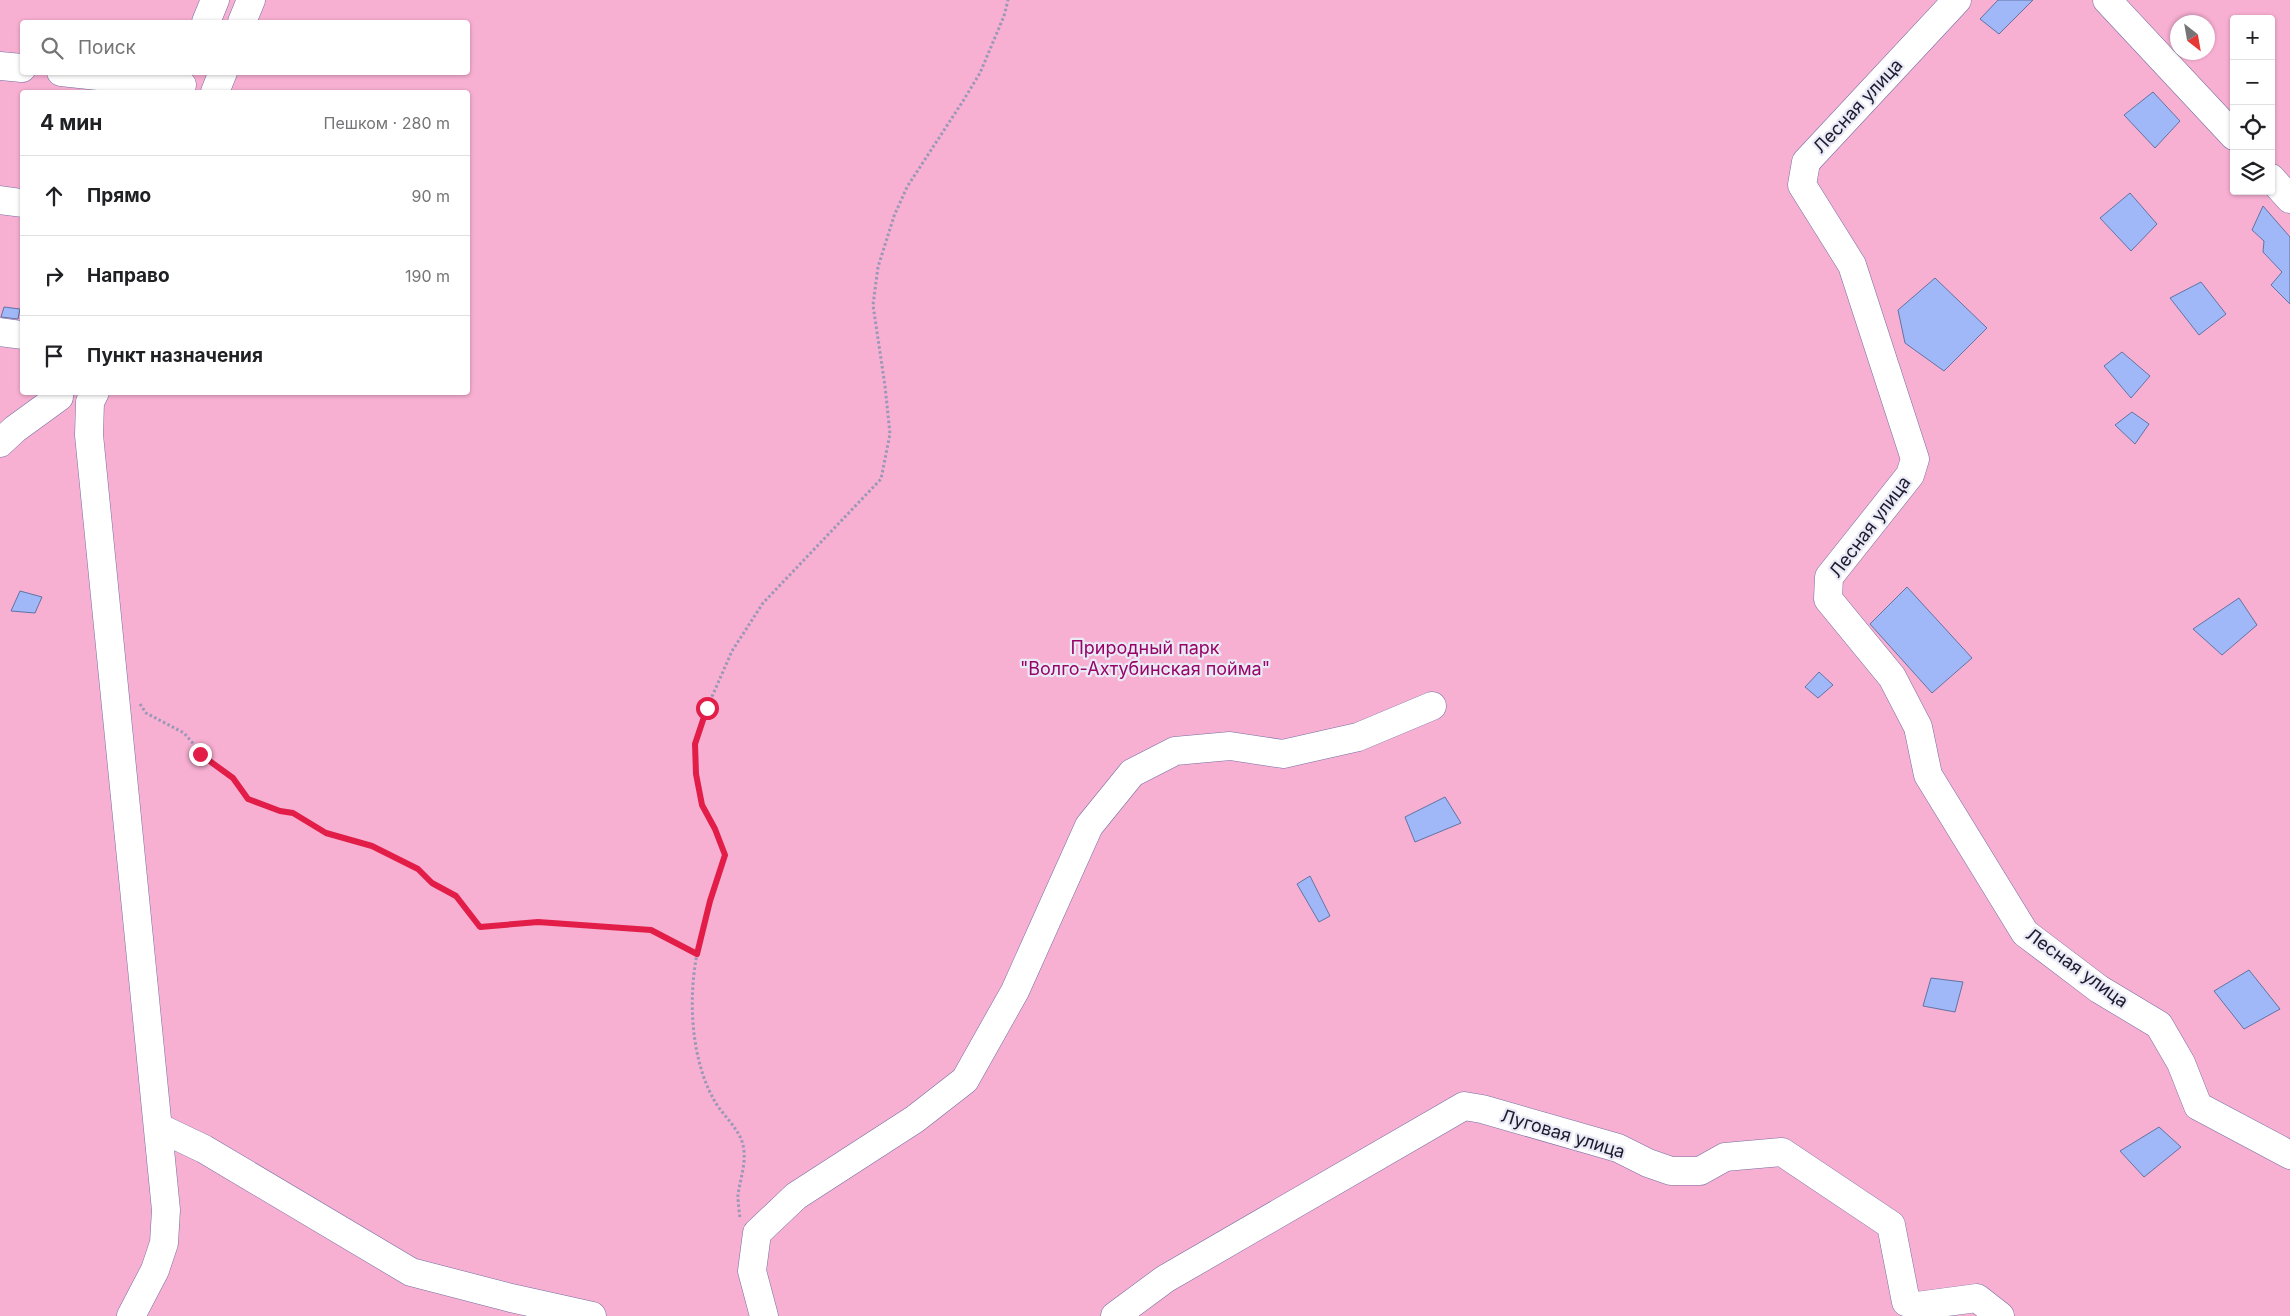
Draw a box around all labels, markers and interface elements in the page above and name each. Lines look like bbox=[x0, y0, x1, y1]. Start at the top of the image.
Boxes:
north arrow bbox=[2170, 15, 2215, 60]
map controls bbox=[2230, 15, 2275, 195]
button: + bbox=[2230, 15, 2275, 60]
search box bbox=[20, 20, 470, 75]
icon: search bbox=[38, 34, 66, 62]
text: Поиск bbox=[78, 36, 136, 59]
street label: Лесная улица bbox=[1809, 54, 1907, 157]
button: − bbox=[2230, 60, 2275, 105]
button: locate bbox=[2230, 105, 2275, 150]
text: 4 мин bbox=[40, 110, 102, 135]
text: Пешком · 280 m bbox=[324, 113, 450, 133]
button: layers bbox=[2230, 150, 2275, 195]
icon: ahead bbox=[40, 182, 68, 210]
text: Прямо bbox=[87, 184, 151, 207]
text: 90 m bbox=[411, 186, 450, 206]
icon: right bbox=[40, 262, 68, 290]
text: Направо bbox=[87, 264, 170, 287]
text: 190 m bbox=[405, 266, 450, 286]
icon: arrive bbox=[40, 342, 68, 370]
text: Пункт назначения bbox=[87, 344, 263, 367]
street label: Лесная улица bbox=[1825, 472, 1914, 581]
park label: Природный парк "Волго-Ахтубинская пойма" bbox=[1020, 637, 1270, 679]
route start bbox=[696, 697, 719, 720]
route end bbox=[189, 743, 212, 766]
street label: Лесная улица bbox=[2022, 923, 2132, 1012]
street label: Луговая улица bbox=[1499, 1105, 1628, 1162]

